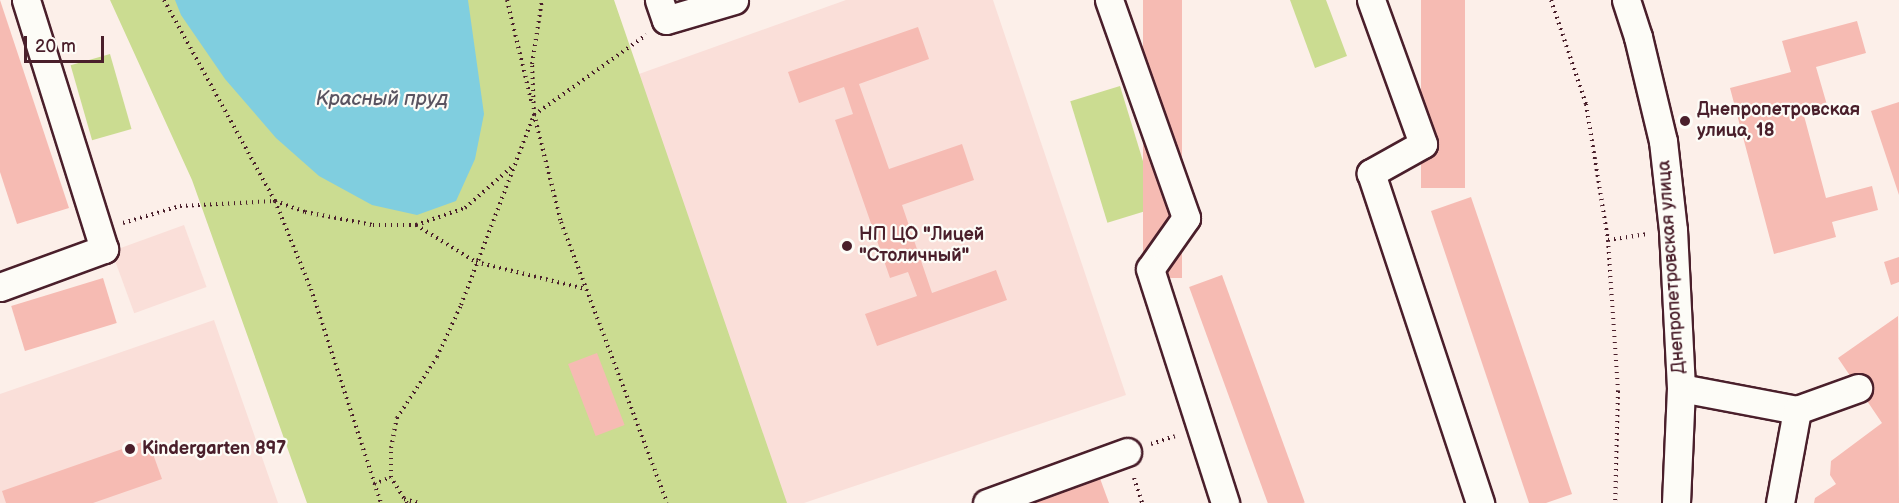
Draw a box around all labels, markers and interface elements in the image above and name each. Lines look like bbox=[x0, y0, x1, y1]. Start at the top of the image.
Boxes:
scale bar bbox=[27, 24, 106, 62]
text: 20 m bbox=[35, 36, 76, 57]
water label: Красный пруд bbox=[316, 87, 448, 111]
place label: Днепропетровская улица, 18 bbox=[1697, 100, 1860, 142]
marker: Днепропетровская улица, 18 bbox=[1678, 114, 1692, 128]
street label: Днепропетровская улица bbox=[1654, 159, 1690, 375]
place label: НП ЦО "Лицей "Столичный" bbox=[859, 225, 984, 268]
marker: НП ЦО "Лицей "Столичный" bbox=[840, 239, 854, 253]
place label: Kindergarten 897 bbox=[142, 438, 286, 460]
marker: Kindergarten 897 bbox=[123, 442, 137, 456]

